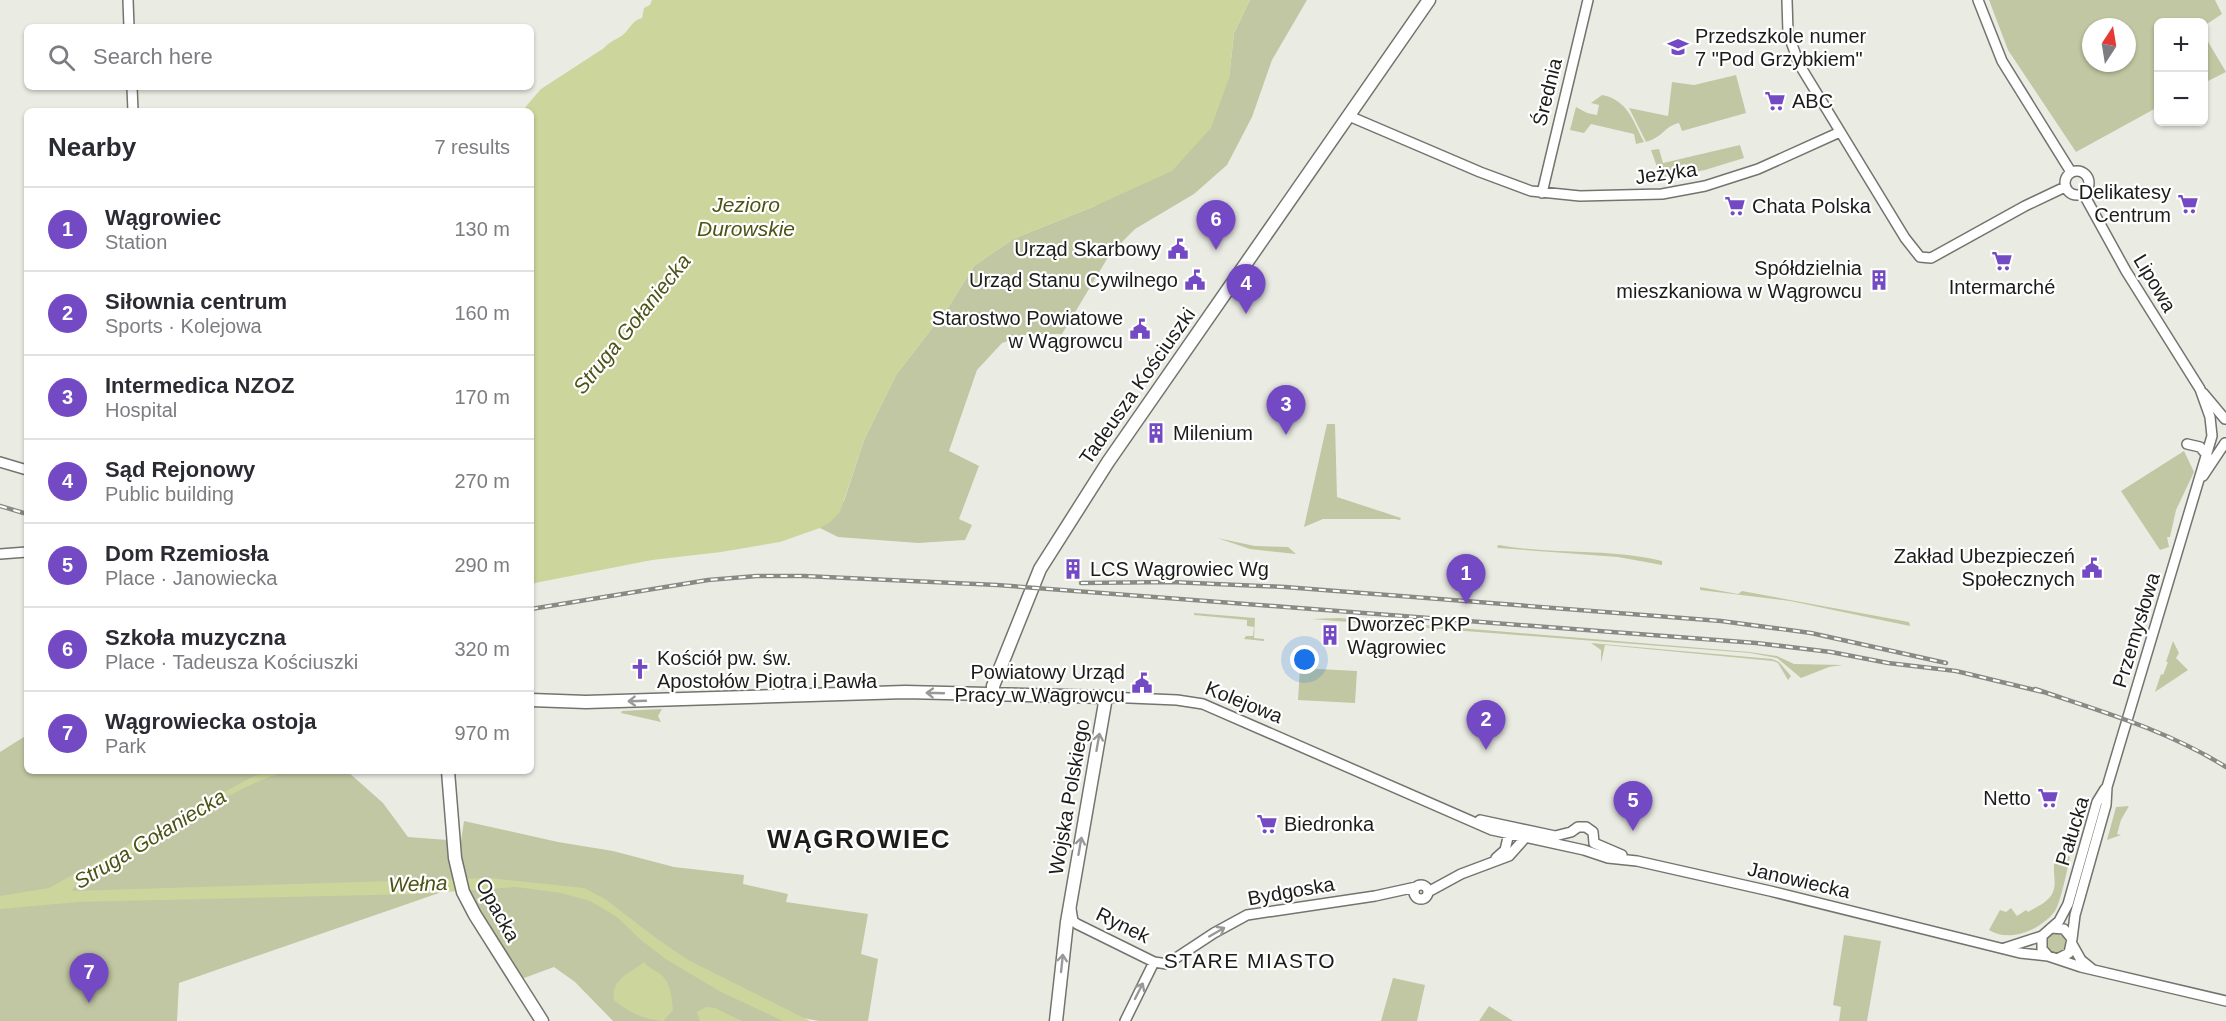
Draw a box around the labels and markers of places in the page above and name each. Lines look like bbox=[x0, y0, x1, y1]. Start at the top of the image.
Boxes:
place label: Przedszkole numer 7 "Pod Grzybkiem" bbox=[1695, 25, 1867, 70]
school or university icon: Przedszkole numer 7 "Pod Grzybkiem" bbox=[1666, 35, 1690, 59]
supermarket icon: ABC bbox=[1763, 89, 1787, 113]
place label: ABC bbox=[1792, 90, 1833, 112]
place label: Delikatesy Centrum bbox=[2079, 181, 2171, 226]
supermarket icon: Delikatesy Centrum bbox=[2176, 192, 2200, 216]
supermarket icon: Chata Polska bbox=[1723, 194, 1747, 218]
place label: Chata Polska bbox=[1752, 195, 1872, 217]
pin: 6 bbox=[1196, 200, 1236, 250]
public building icon: Urząd Skarbowy bbox=[1166, 237, 1190, 261]
place label: Urząd Skarbowy bbox=[1014, 238, 1161, 260]
supermarket icon: Intermarché bbox=[1990, 249, 2014, 273]
place label: Spółdzielnia mieszkaniowa w Wągrowcu bbox=[1616, 257, 1863, 302]
pin: 4 bbox=[1226, 264, 1266, 314]
public building icon: Urząd Stanu Cywilnego bbox=[1183, 268, 1207, 292]
building icon: Spółdzielnia mieszkaniowa w Wągrowcu bbox=[1867, 268, 1891, 292]
place label: Urząd Stanu Cywilnego bbox=[969, 269, 1178, 291]
place label: Intermarché bbox=[1949, 276, 2055, 298]
place label: Starostwo Powiatowe w Wągrowcu bbox=[932, 307, 1123, 352]
public building icon: Starostwo Powiatowe w Wągrowcu bbox=[1128, 317, 1152, 341]
pin: 3 bbox=[1266, 386, 1306, 435]
building icon: Milenium bbox=[1144, 421, 1168, 445]
place label: Milenium bbox=[1173, 422, 1253, 444]
place label: Zakład Ubezpieczeń Społecznych bbox=[1894, 545, 2075, 590]
pin: 1 bbox=[1446, 554, 1486, 604]
public building icon: Zakład Ubezpieczeń Społecznych bbox=[2080, 556, 2104, 580]
building icon: LCS Wągrowiec Wg bbox=[1061, 557, 1085, 581]
place label: LCS Wągrowiec Wg bbox=[1090, 558, 1269, 580]
place label: Dworzec PKP Wągrowiec bbox=[1347, 613, 1470, 658]
building icon: Dworzec PKP Wągrowiec bbox=[1318, 623, 1342, 647]
place label: Kościół pw. św. Apostołów Piotra i Pawła bbox=[657, 647, 878, 692]
church icon: Kościół pw. św. Apostołów Piotra i Pawła bbox=[628, 657, 652, 681]
place label: Powiatowy Urząd Pracy w Wagrowcu bbox=[955, 661, 1125, 706]
public building icon: Powiatowy Urząd Pracy w Wagrowcu bbox=[1130, 671, 1154, 695]
pin: 2 bbox=[1466, 700, 1506, 750]
pin: 5 bbox=[1614, 782, 1652, 831]
supermarket icon: Netto bbox=[2036, 786, 2060, 810]
place label: Netto bbox=[1983, 787, 2031, 809]
supermarket icon: Biedronka bbox=[1255, 812, 1279, 836]
place label: Biedronka bbox=[1284, 813, 1375, 835]
pin: 7 bbox=[70, 954, 109, 1003]

